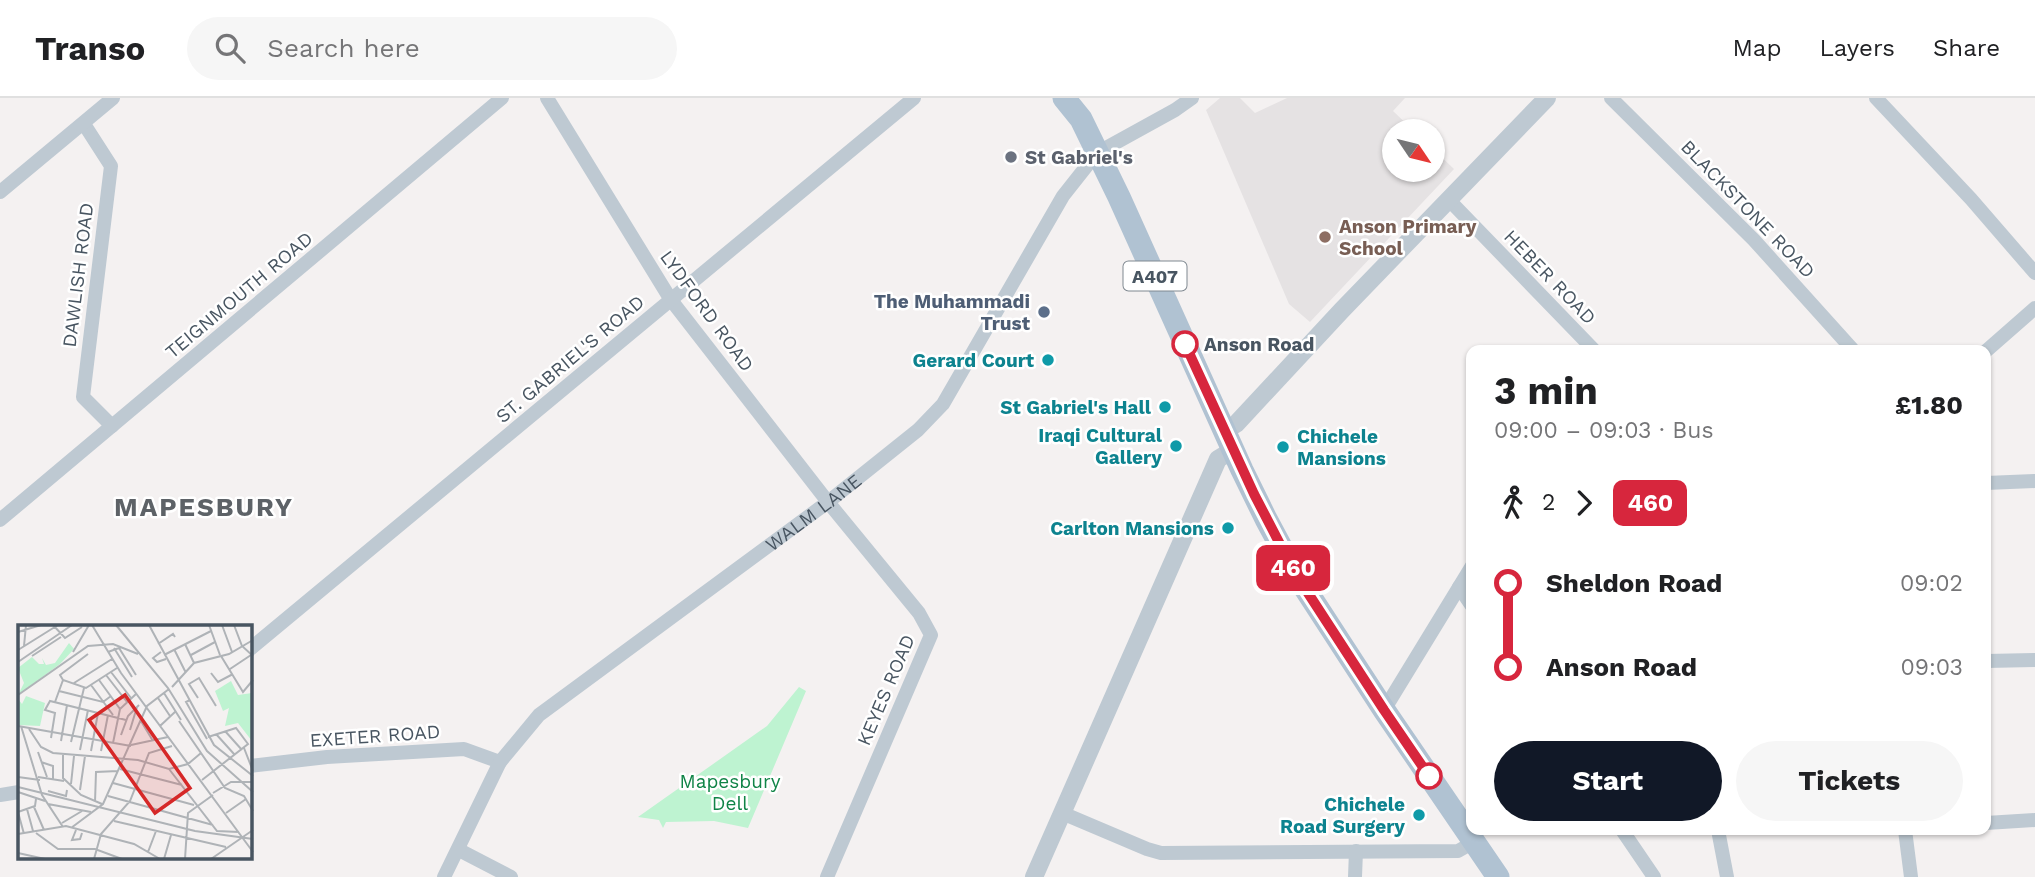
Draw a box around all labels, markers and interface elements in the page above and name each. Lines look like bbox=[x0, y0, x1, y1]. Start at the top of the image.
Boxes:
search box bbox=[187, 17, 677, 80]
text: Transo bbox=[35, 29, 145, 68]
icon: search bbox=[211, 29, 249, 67]
text: Search here bbox=[267, 33, 420, 63]
text: Map bbox=[1733, 34, 1781, 62]
text: Layers bbox=[1819, 34, 1895, 62]
text: Share bbox=[1933, 34, 2000, 62]
north arrow bbox=[1382, 119, 1446, 182]
map controls bbox=[1382, 119, 1445, 182]
street label: BLACKSTONE ROAD bbox=[1676, 135, 1820, 283]
place label: St Gabriel's bbox=[1025, 146, 1133, 169]
marker: St Gabriel's bbox=[1003, 149, 1019, 165]
street label: DAWLISH ROAD bbox=[58, 201, 98, 349]
place label: Anson Primary School bbox=[1339, 215, 1477, 260]
street label: HEBER ROAD bbox=[1499, 225, 1601, 329]
street label: TEIGNMOUTH ROAD bbox=[161, 227, 317, 363]
marker: Anson Primary School bbox=[1317, 229, 1333, 245]
street label: LYDFORD ROAD bbox=[655, 246, 759, 376]
road number: A407 bbox=[1124, 261, 1186, 290]
street label: ST. GABRIEL'S ROAD bbox=[491, 290, 649, 428]
place label: The Muhammadi Trust bbox=[874, 290, 1031, 335]
marker: The Muhammadi Trust bbox=[1036, 304, 1052, 320]
marker: Anson Road bbox=[1172, 331, 1198, 357]
place label: Anson Road bbox=[1204, 333, 1314, 356]
place label: Gerard Court bbox=[912, 349, 1035, 372]
marker: Gerard Court bbox=[1040, 352, 1056, 368]
text: 3 min bbox=[1494, 369, 1598, 413]
text: £1.80 bbox=[1895, 390, 1963, 420]
place label: St Gabriel's Hall bbox=[1000, 396, 1152, 419]
marker: St Gabriel's Hall bbox=[1157, 399, 1173, 415]
text: 09:00 – 09:03 · Bus bbox=[1494, 417, 1714, 444]
place label: Iraqi Cultural Gallery bbox=[1038, 424, 1163, 469]
place label: Chichele Mansions bbox=[1297, 425, 1386, 470]
marker: Iraqi Cultural Gallery bbox=[1168, 438, 1184, 454]
marker: Chichele Mansions bbox=[1275, 439, 1291, 455]
street label: WALM LANE bbox=[761, 469, 866, 556]
icon: walk bbox=[1494, 484, 1532, 522]
icon: forward bbox=[1565, 484, 1603, 522]
text: 2 bbox=[1542, 489, 1555, 516]
text: 460 bbox=[1627, 489, 1673, 517]
district label: MAPESBURY bbox=[114, 492, 294, 522]
place label: Carlton Mansions bbox=[1050, 517, 1214, 540]
marker: Carlton Mansions bbox=[1220, 520, 1236, 536]
line badge: 460 bbox=[1253, 545, 1333, 591]
text: 460 bbox=[1270, 554, 1316, 582]
text: Sheldon Road bbox=[1546, 568, 1722, 598]
text: 09:02 bbox=[1900, 570, 1963, 597]
inset map bbox=[18, 625, 252, 860]
street label: KEYES ROAD bbox=[852, 631, 920, 749]
text: Anson Road bbox=[1546, 652, 1697, 682]
text: 09:03 bbox=[1900, 654, 1963, 681]
street label: EXETER ROAD bbox=[309, 720, 441, 752]
button: Start bbox=[1494, 741, 1722, 821]
button: Tickets bbox=[1736, 741, 1963, 821]
unlabelled marker bbox=[1416, 763, 1442, 789]
park label: Mapesbury Dell bbox=[680, 770, 781, 815]
place label: Chichele Road Surgery bbox=[1280, 793, 1405, 838]
marker: Chichele Road Surgery bbox=[1411, 807, 1427, 823]

